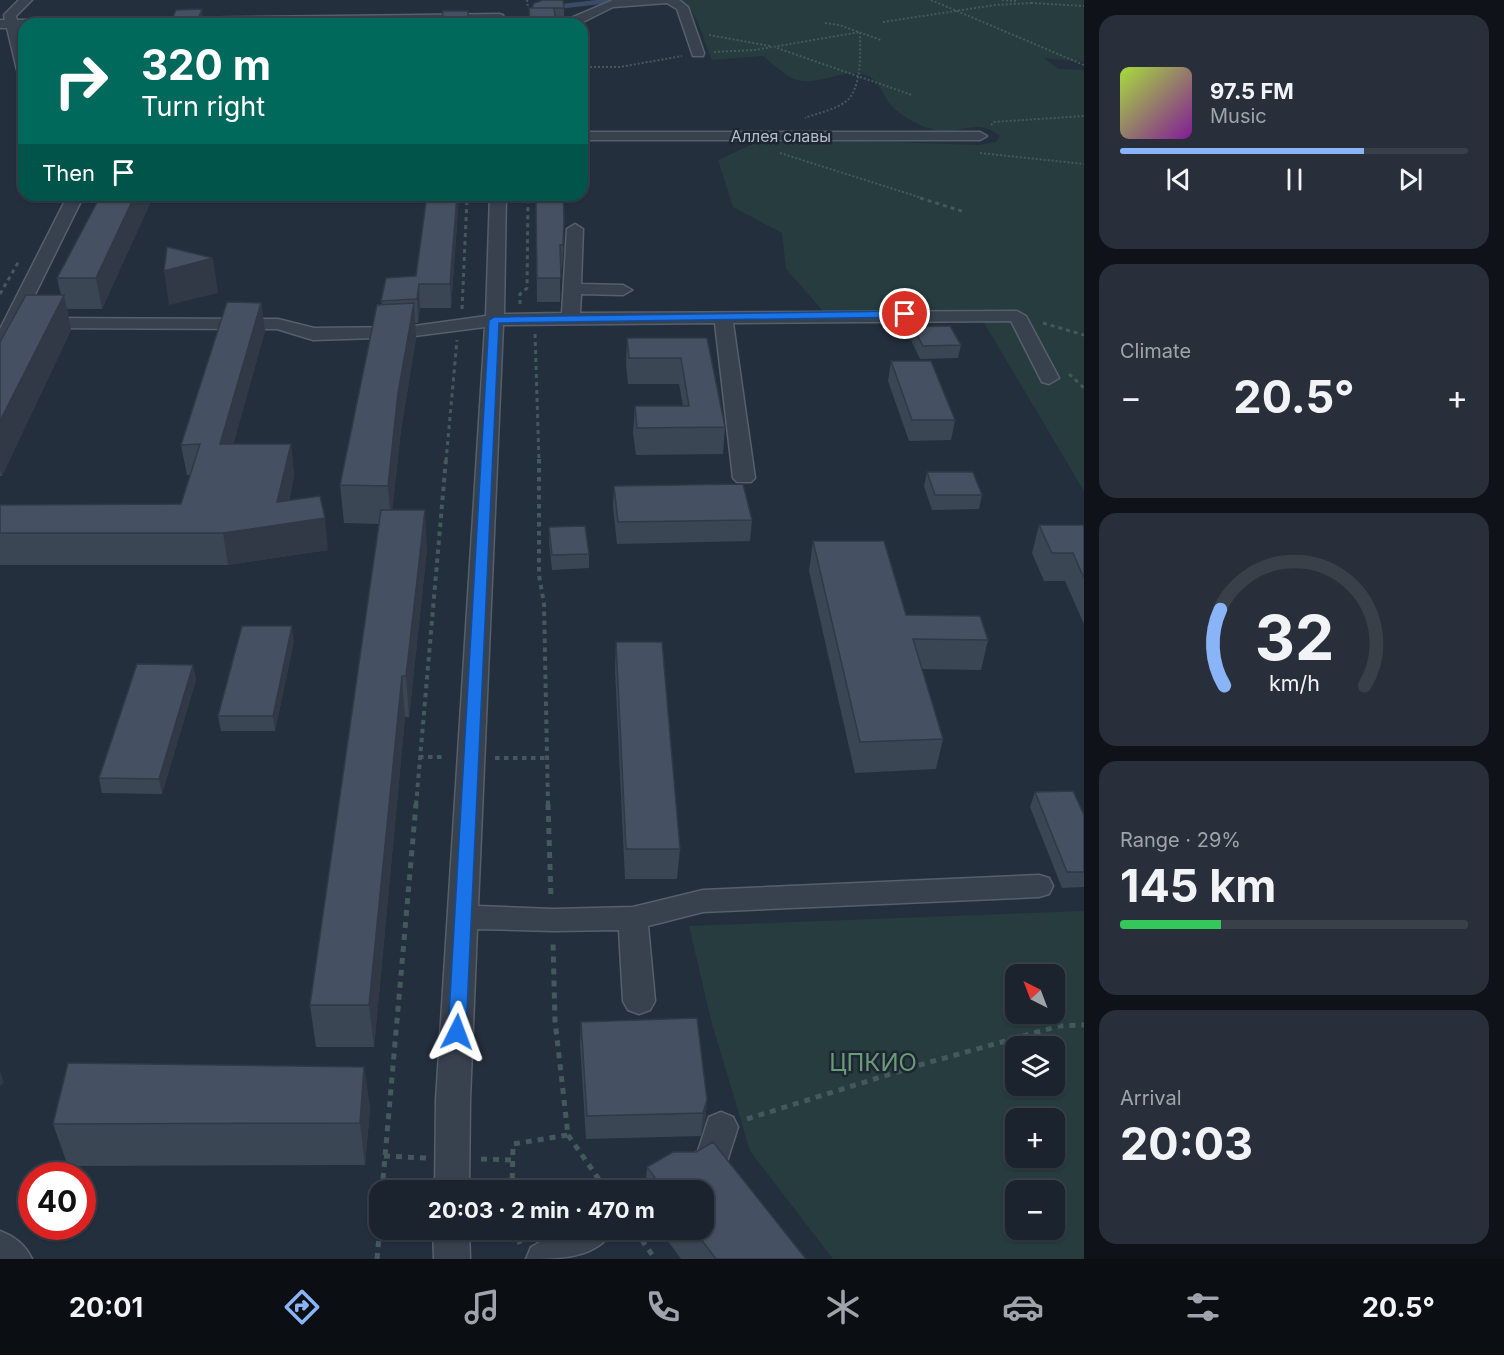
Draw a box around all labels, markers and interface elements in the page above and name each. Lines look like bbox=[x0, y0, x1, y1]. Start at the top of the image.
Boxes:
text: 320 m bbox=[141, 39, 271, 90]
icon: right bbox=[42, 42, 120, 120]
text: 97.5 FM bbox=[1210, 78, 1294, 104]
text: Turn right bbox=[141, 90, 265, 123]
text: Music bbox=[1210, 104, 1267, 128]
street label: Аллея славы bbox=[731, 126, 831, 146]
icon: arrive bbox=[107, 156, 140, 189]
text: Then bbox=[42, 160, 95, 186]
icon: previous bbox=[1162, 163, 1195, 196]
icon: pause bbox=[1278, 163, 1311, 196]
icon: next bbox=[1394, 163, 1427, 196]
pin bbox=[879, 288, 930, 339]
icon: arrive bbox=[888, 297, 921, 330]
text: Climate bbox=[1120, 339, 1191, 363]
text: 20.5° bbox=[1233, 369, 1355, 424]
text: − bbox=[1120, 377, 1142, 417]
text: + bbox=[1446, 377, 1468, 417]
text: 32 bbox=[1254, 601, 1334, 676]
text: km/h bbox=[1269, 671, 1319, 697]
text: Range · 29% bbox=[1120, 828, 1241, 852]
text: 145 km bbox=[1120, 858, 1276, 913]
north arrow bbox=[1005, 964, 1065, 1024]
map controls bbox=[1005, 964, 1065, 1240]
position arrow bbox=[425, 1000, 489, 1064]
button: layers bbox=[1005, 1036, 1065, 1096]
park label: ЦПКИО bbox=[829, 1048, 917, 1077]
text: Arrival bbox=[1120, 1086, 1182, 1110]
button: + bbox=[1005, 1108, 1065, 1168]
text: 20:03 bbox=[1120, 1116, 1253, 1171]
speed limit sign: 40 bbox=[18, 1162, 96, 1240]
button: − bbox=[1005, 1180, 1065, 1240]
text: 20:03 · 2 min · 470 m bbox=[428, 1197, 655, 1223]
icon: directions bbox=[281, 1286, 323, 1328]
icon: music bbox=[461, 1286, 503, 1328]
icon: phone bbox=[642, 1286, 684, 1328]
icon: climate bbox=[822, 1286, 864, 1328]
icon: car bbox=[1002, 1286, 1044, 1328]
icon: filters bbox=[1182, 1286, 1224, 1328]
text: 20:01 bbox=[69, 1291, 143, 1324]
text: 20.5° bbox=[1362, 1291, 1435, 1324]

